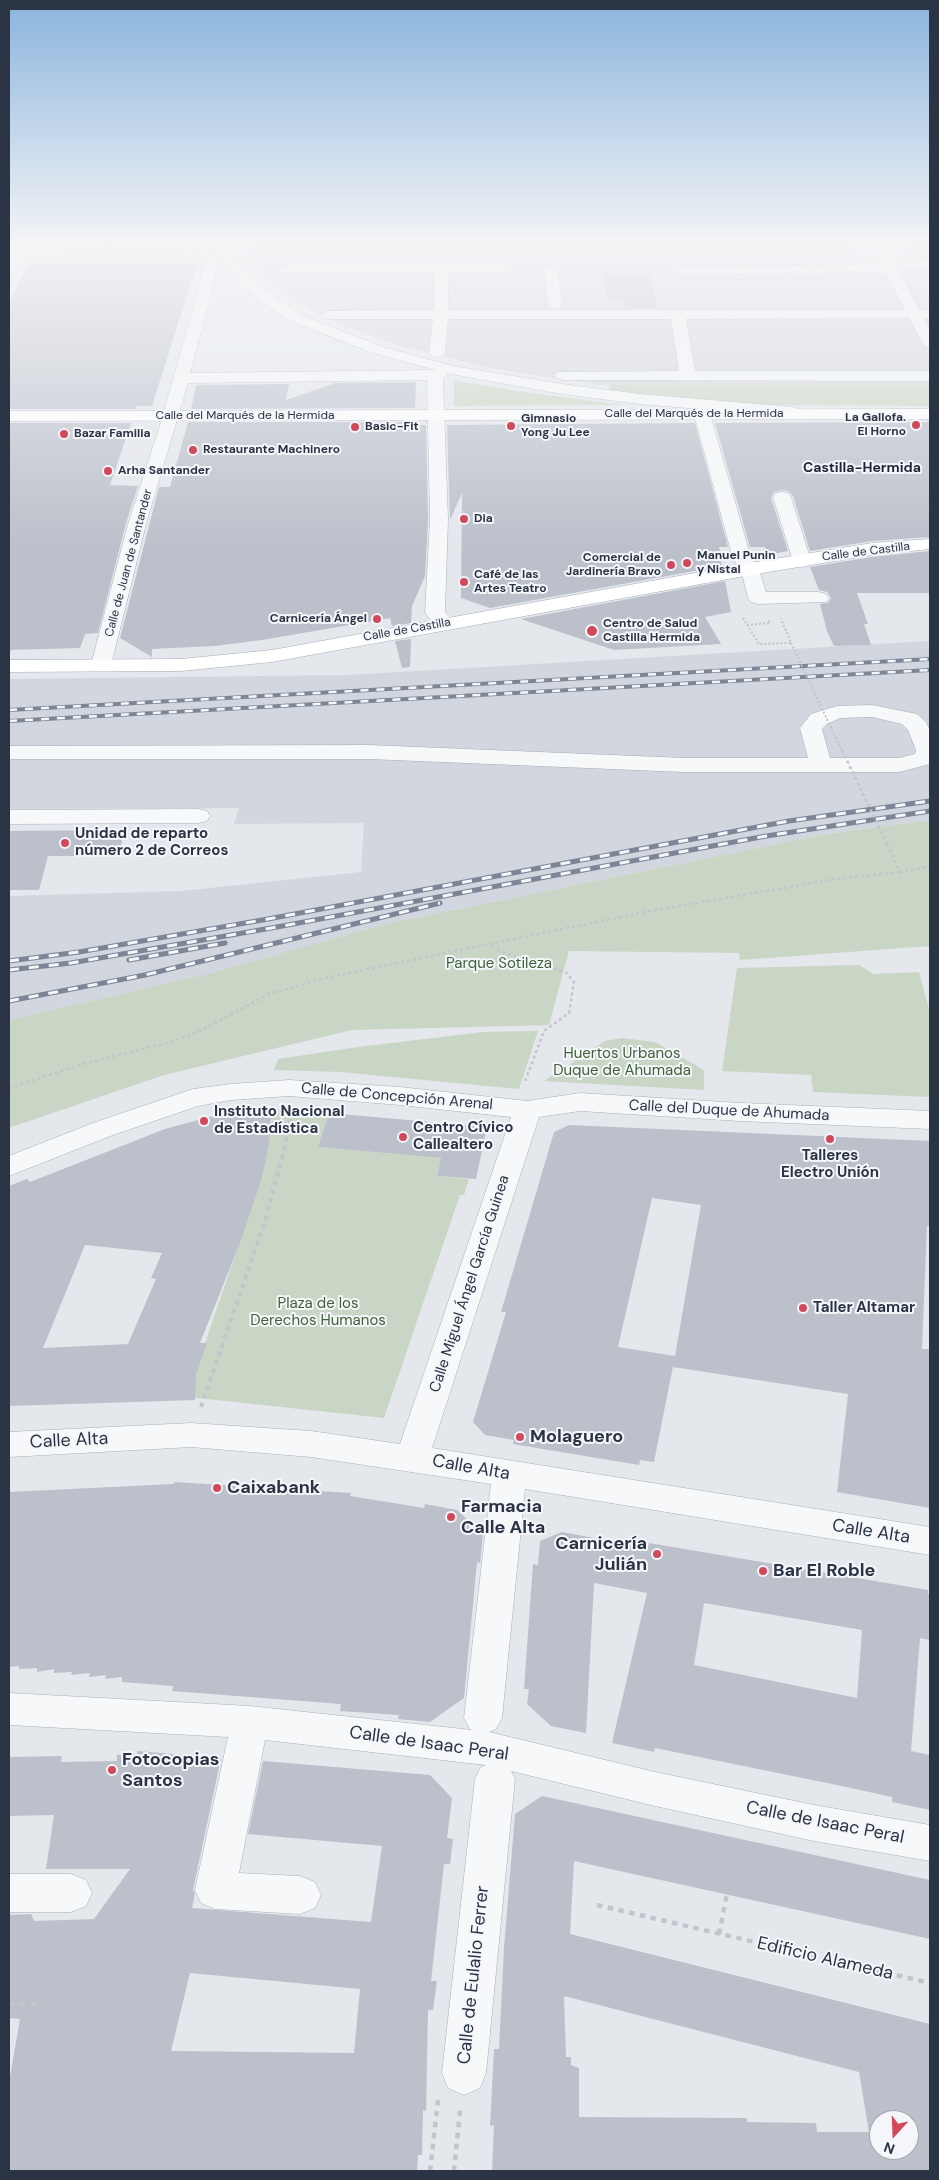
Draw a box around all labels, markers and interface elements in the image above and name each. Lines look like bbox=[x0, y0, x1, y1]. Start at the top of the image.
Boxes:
street label: Calle del Marqués de la Hermida bbox=[605, 407, 783, 421]
street label: Calle del Marqués de la Hermida bbox=[156, 409, 334, 423]
place label: La Gallofa. El Horno bbox=[845, 411, 906, 439]
place label: Gimnasio Yong Ju Lee bbox=[521, 412, 590, 440]
marker: La Gallofa. El Horno bbox=[910, 419, 922, 431]
place label: Basic-Fit bbox=[365, 420, 419, 434]
marker: Gimnasio Yong Ju Lee bbox=[505, 420, 517, 432]
marker: Basic-Fit bbox=[349, 421, 361, 433]
place label: Bazar Familia bbox=[74, 427, 151, 441]
marker: Bazar Familia bbox=[58, 428, 70, 440]
place label: Restaurante Machinero bbox=[203, 443, 340, 457]
marker: Restaurante Machinero bbox=[187, 444, 199, 456]
district label: Castilla-Hermida bbox=[803, 460, 921, 476]
place label: Arha Santander bbox=[118, 464, 210, 478]
marker: Arha Santander bbox=[102, 465, 114, 477]
street label: Calle de Juan de Santander bbox=[102, 488, 156, 638]
place label: Dia bbox=[474, 512, 493, 526]
marker: Dia bbox=[458, 513, 470, 525]
street label: Calle de Castilla bbox=[821, 539, 911, 565]
place label: Manuel Punin y Nistal bbox=[697, 549, 776, 577]
place label: Comercial de Jardinería Bravo bbox=[566, 551, 661, 579]
marker: Manuel Punin y Nistal bbox=[681, 557, 693, 569]
marker: Comercial de Jardinería Bravo bbox=[665, 559, 677, 571]
place label: Café de las Artes Teatro bbox=[474, 568, 546, 596]
marker: Café de las Artes Teatro bbox=[458, 576, 470, 588]
place label: Carnicería Ángel bbox=[270, 612, 367, 626]
marker: Carnicería Ángel bbox=[371, 613, 383, 625]
street label: Calle de Castilla bbox=[362, 615, 452, 645]
place label: Centro de Salud Castilla Hermida bbox=[603, 617, 700, 645]
marker: Centro de Salud Castilla Hermida bbox=[585, 624, 599, 638]
place label: Unidad de reparto número 2 de Correos bbox=[75, 825, 228, 860]
marker: Unidad de reparto número 2 de Correos bbox=[59, 837, 71, 849]
park label: Parque Sotileza bbox=[446, 955, 552, 973]
park label: Huertos Urbanos Duque de Ahumada bbox=[553, 1045, 691, 1080]
street label: Calle de Concepción Arenal bbox=[300, 1080, 494, 1114]
street label: Calle del Duque de Ahumada bbox=[628, 1097, 830, 1125]
place label: Instituto Nacional de Estadística bbox=[214, 1103, 345, 1138]
marker: Instituto Nacional de Estadística bbox=[198, 1115, 210, 1127]
place label: Centro Cívico Callealtero bbox=[413, 1119, 513, 1154]
marker: Centro Cívico Callealtero bbox=[397, 1131, 409, 1143]
marker: Talleres Electro Unión bbox=[824, 1133, 836, 1145]
place label: Talleres Electro Unión bbox=[781, 1147, 879, 1182]
street label: Calle Miguel Ángel García Guinea bbox=[426, 1173, 514, 1395]
park label: Plaza de los Derechos Humanos bbox=[250, 1295, 386, 1330]
place label: Taller Altamar bbox=[813, 1299, 915, 1317]
marker: Taller Altamar bbox=[797, 1302, 809, 1314]
place label: Molaguero bbox=[530, 1426, 623, 1448]
street label: Calle Alta bbox=[29, 1428, 109, 1454]
marker: Molaguero bbox=[514, 1431, 526, 1443]
street label: Calle Alta bbox=[430, 1451, 512, 1485]
place label: Caixabank bbox=[227, 1477, 320, 1499]
marker: Caixabank bbox=[211, 1482, 223, 1494]
place label: Farmacia Calle Alta bbox=[461, 1496, 545, 1538]
marker: Farmacia Calle Alta bbox=[445, 1511, 457, 1523]
street label: Calle Alta bbox=[831, 1515, 911, 1549]
place label: Carnicería Julián bbox=[555, 1533, 647, 1576]
marker: Carnicería Julián bbox=[651, 1548, 663, 1560]
place label: Bar El Roble bbox=[773, 1560, 875, 1582]
marker: Bar El Roble bbox=[757, 1565, 769, 1577]
street label: Calle de Isaac Peral bbox=[348, 1722, 510, 1766]
place label: Fotocopias Santos bbox=[122, 1749, 219, 1792]
marker: Fotocopias Santos bbox=[106, 1764, 118, 1776]
street label: Calle de Isaac Peral bbox=[744, 1797, 906, 1849]
street label: Calle de Eulalio Ferrer bbox=[454, 1885, 494, 2065]
street label: Edificio Alameda bbox=[755, 1933, 895, 1985]
north arrow bbox=[869, 2110, 919, 2160]
text: N bbox=[881, 2138, 897, 2158]

